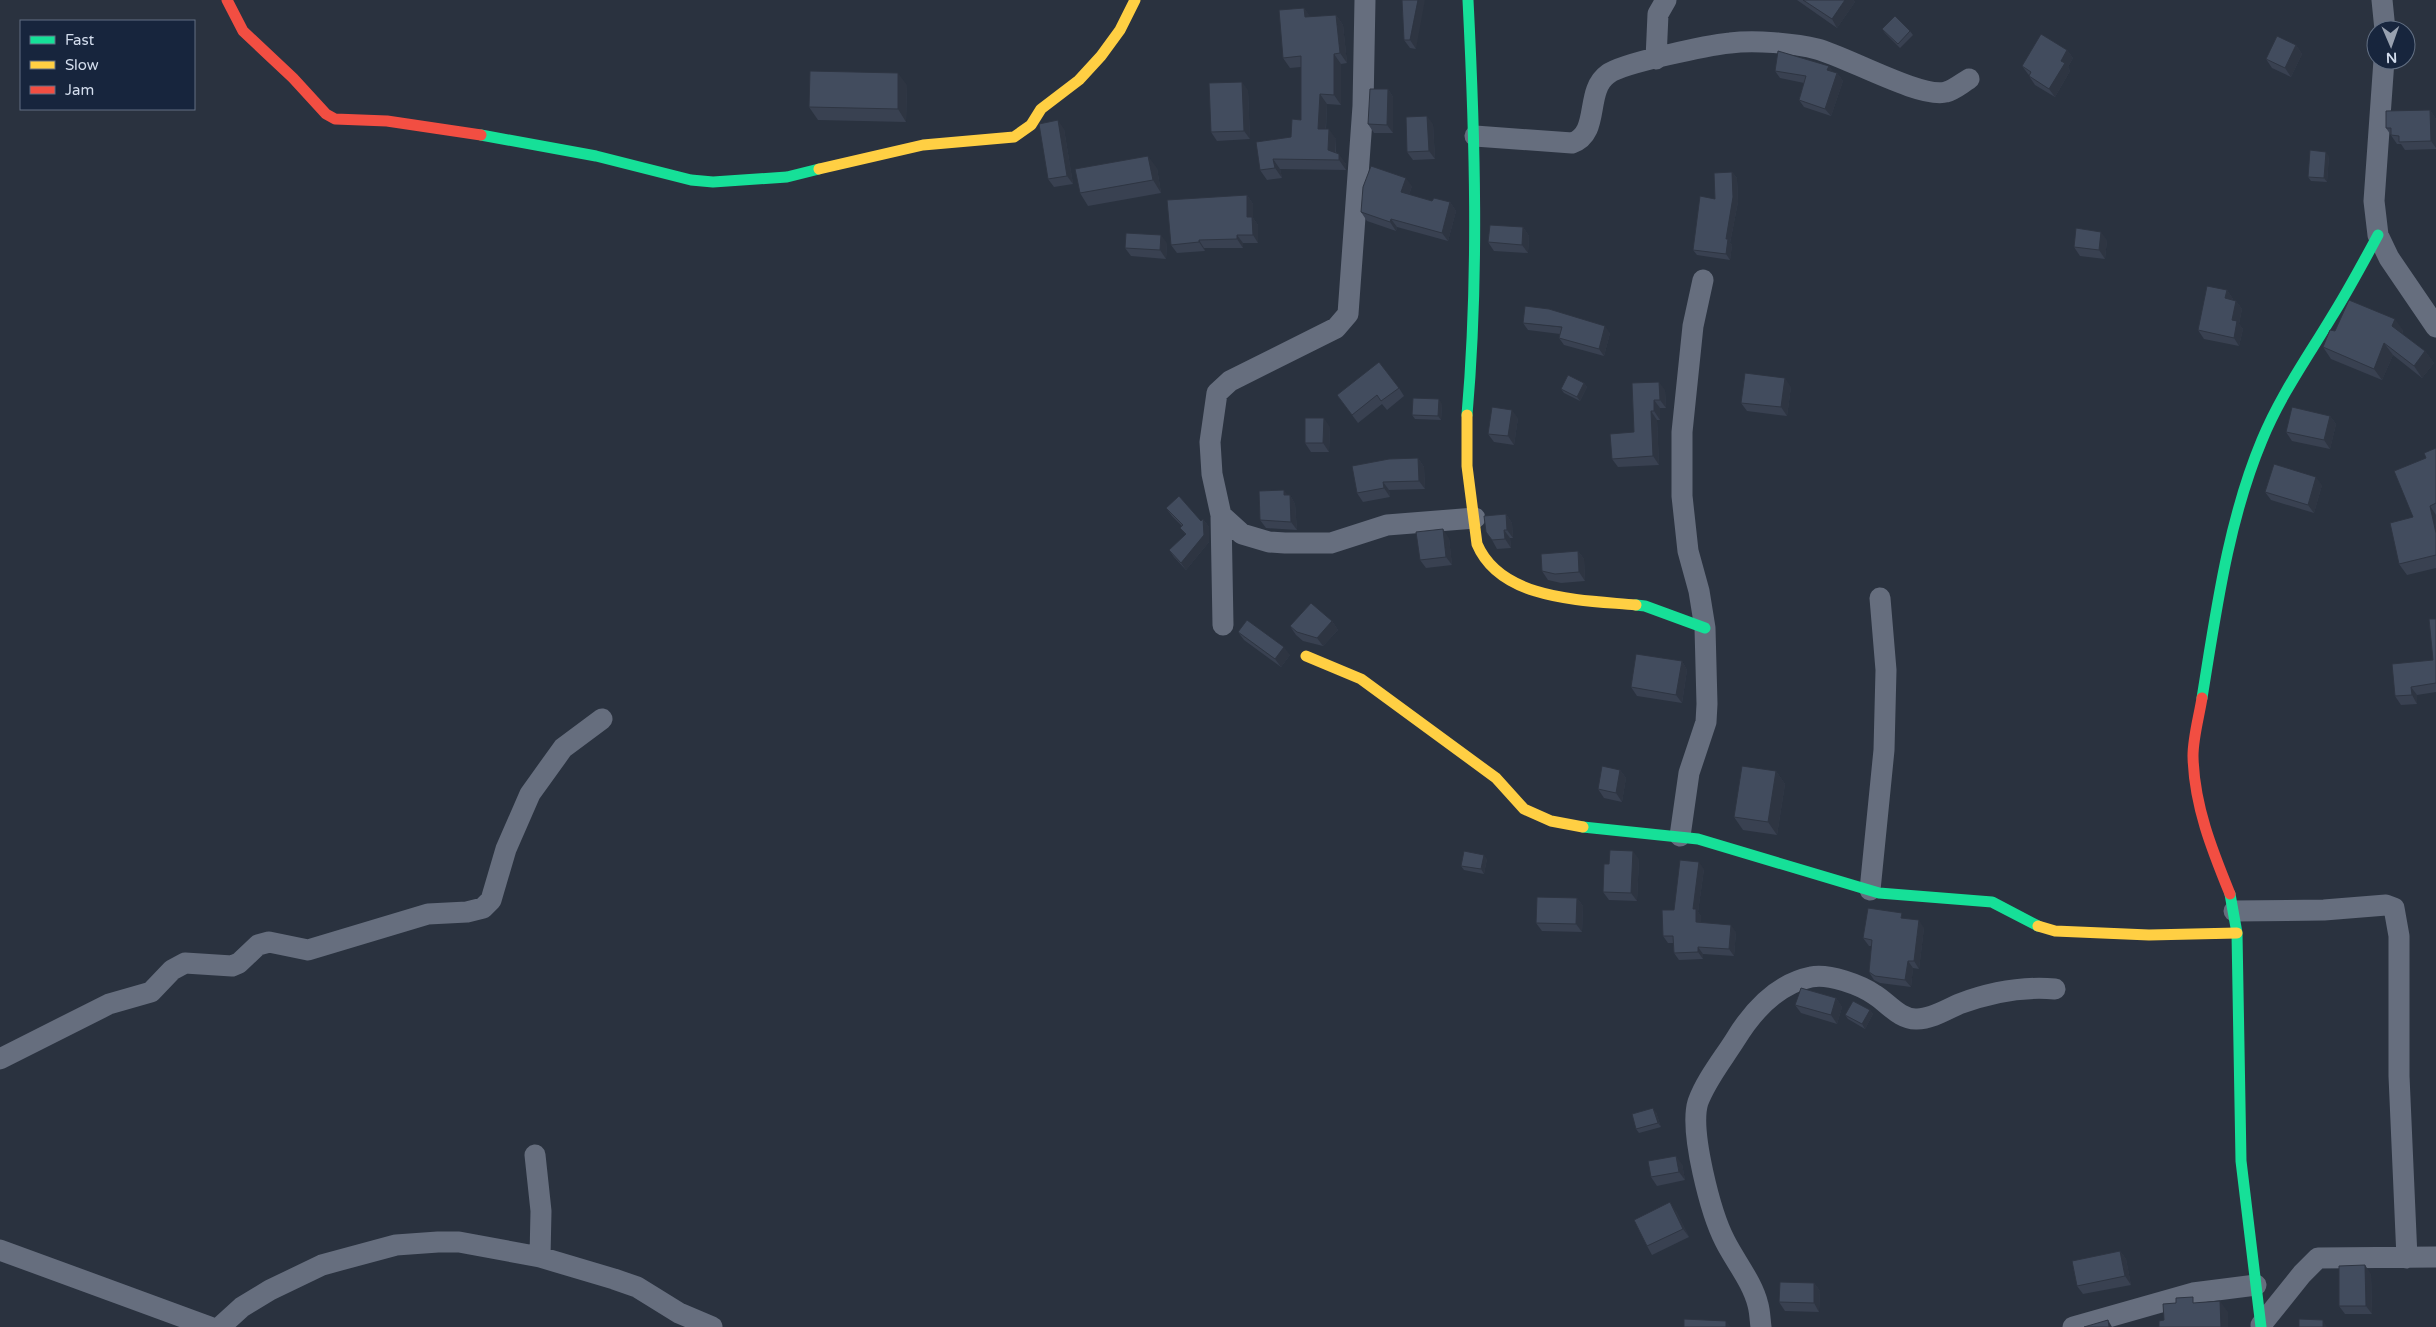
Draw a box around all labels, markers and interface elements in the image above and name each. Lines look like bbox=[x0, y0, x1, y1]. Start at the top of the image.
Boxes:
legend bbox=[20, 20, 195, 110]
north arrow bbox=[2366, 20, 2416, 70]
text: Fast bbox=[65, 31, 95, 49]
text: N bbox=[2386, 49, 2397, 66]
text: Slow bbox=[65, 56, 99, 74]
text: Jam bbox=[65, 81, 94, 99]

